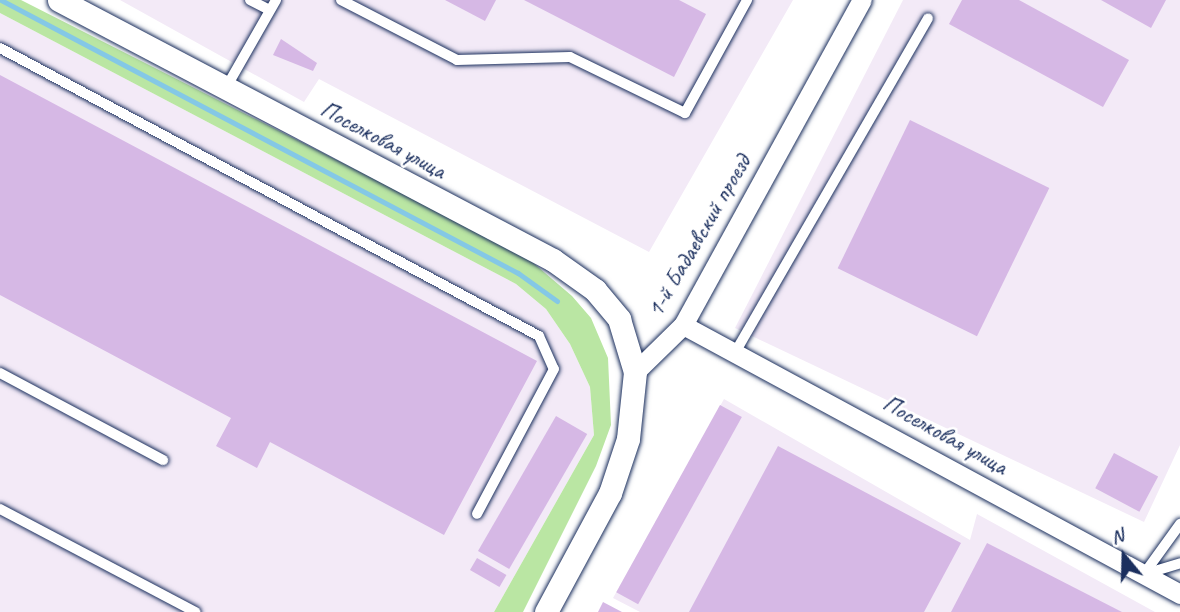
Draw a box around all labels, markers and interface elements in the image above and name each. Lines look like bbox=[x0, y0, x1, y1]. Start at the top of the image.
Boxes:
street label: Поселковая улица bbox=[314, 94, 452, 186]
street label: 1-й Бадаевский проезд bbox=[641, 150, 757, 322]
street label: Поселковая улица bbox=[876, 388, 1014, 482]
north arrow bbox=[1089, 521, 1159, 591]
text: N bbox=[1108, 523, 1127, 549]

